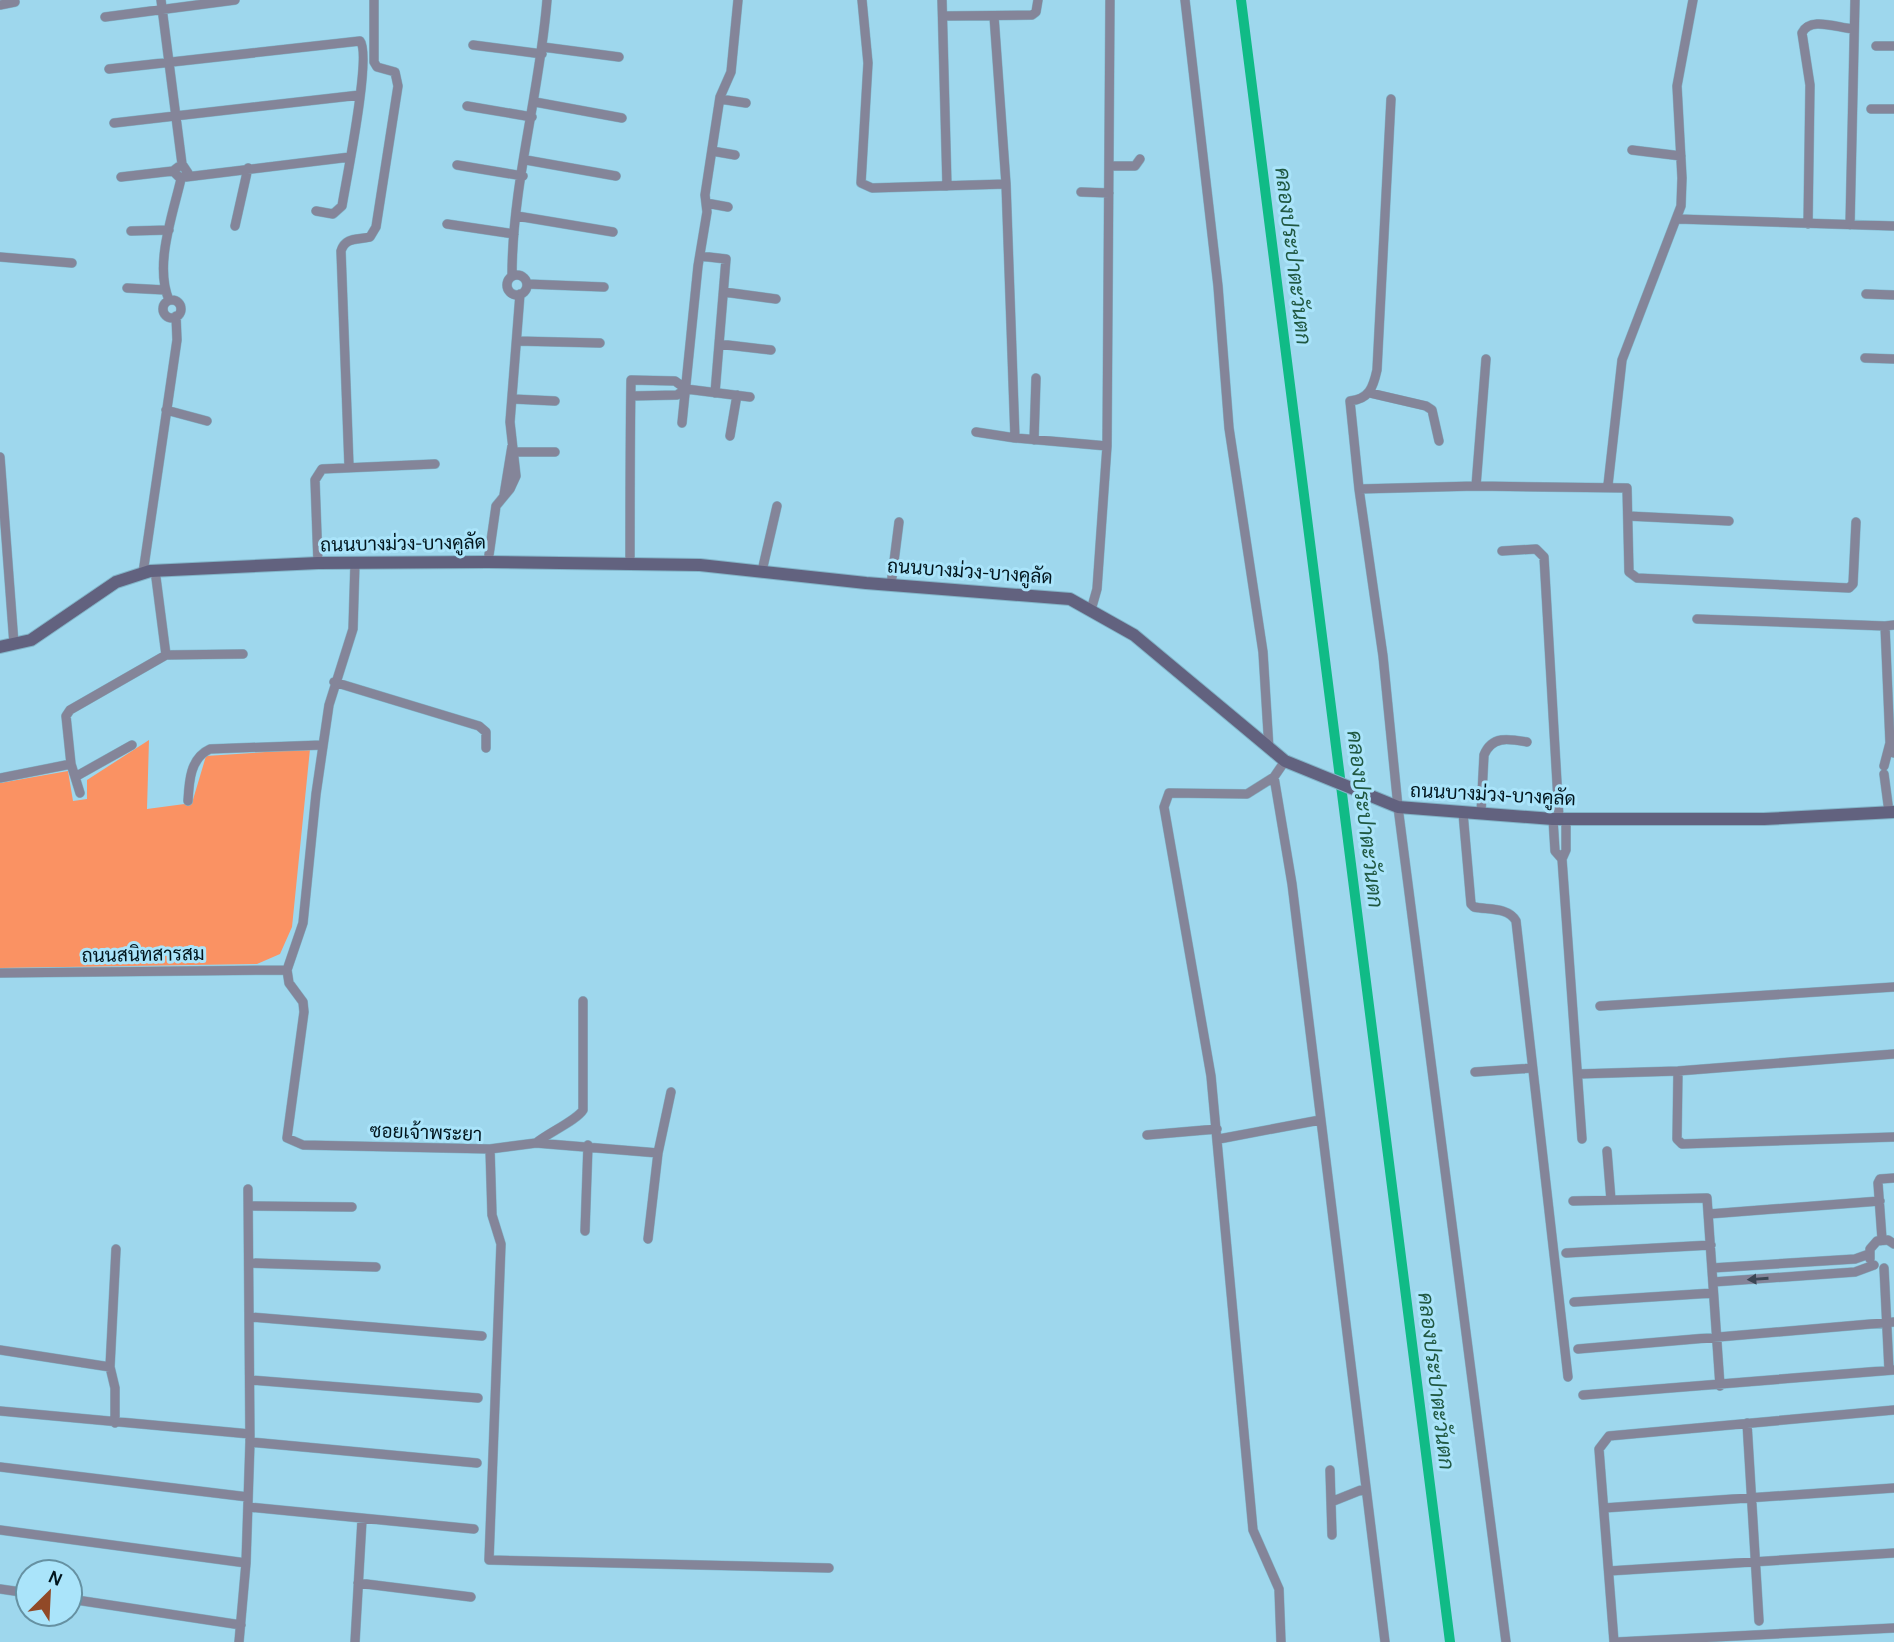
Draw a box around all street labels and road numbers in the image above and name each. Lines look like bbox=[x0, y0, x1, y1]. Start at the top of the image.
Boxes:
street label: ถนนบางม่วง-บางคูลัด bbox=[320, 531, 486, 558]
street label: ถนนบางม่วง-บางคูลัด bbox=[886, 554, 1053, 591]
street label: ถนนบางม่วง-บางคูลัด bbox=[1409, 779, 1576, 812]
street label: ถนนสนิทสารสม bbox=[81, 943, 205, 967]
street label: ซอยเจ้าพระยา bbox=[369, 1119, 483, 1146]

